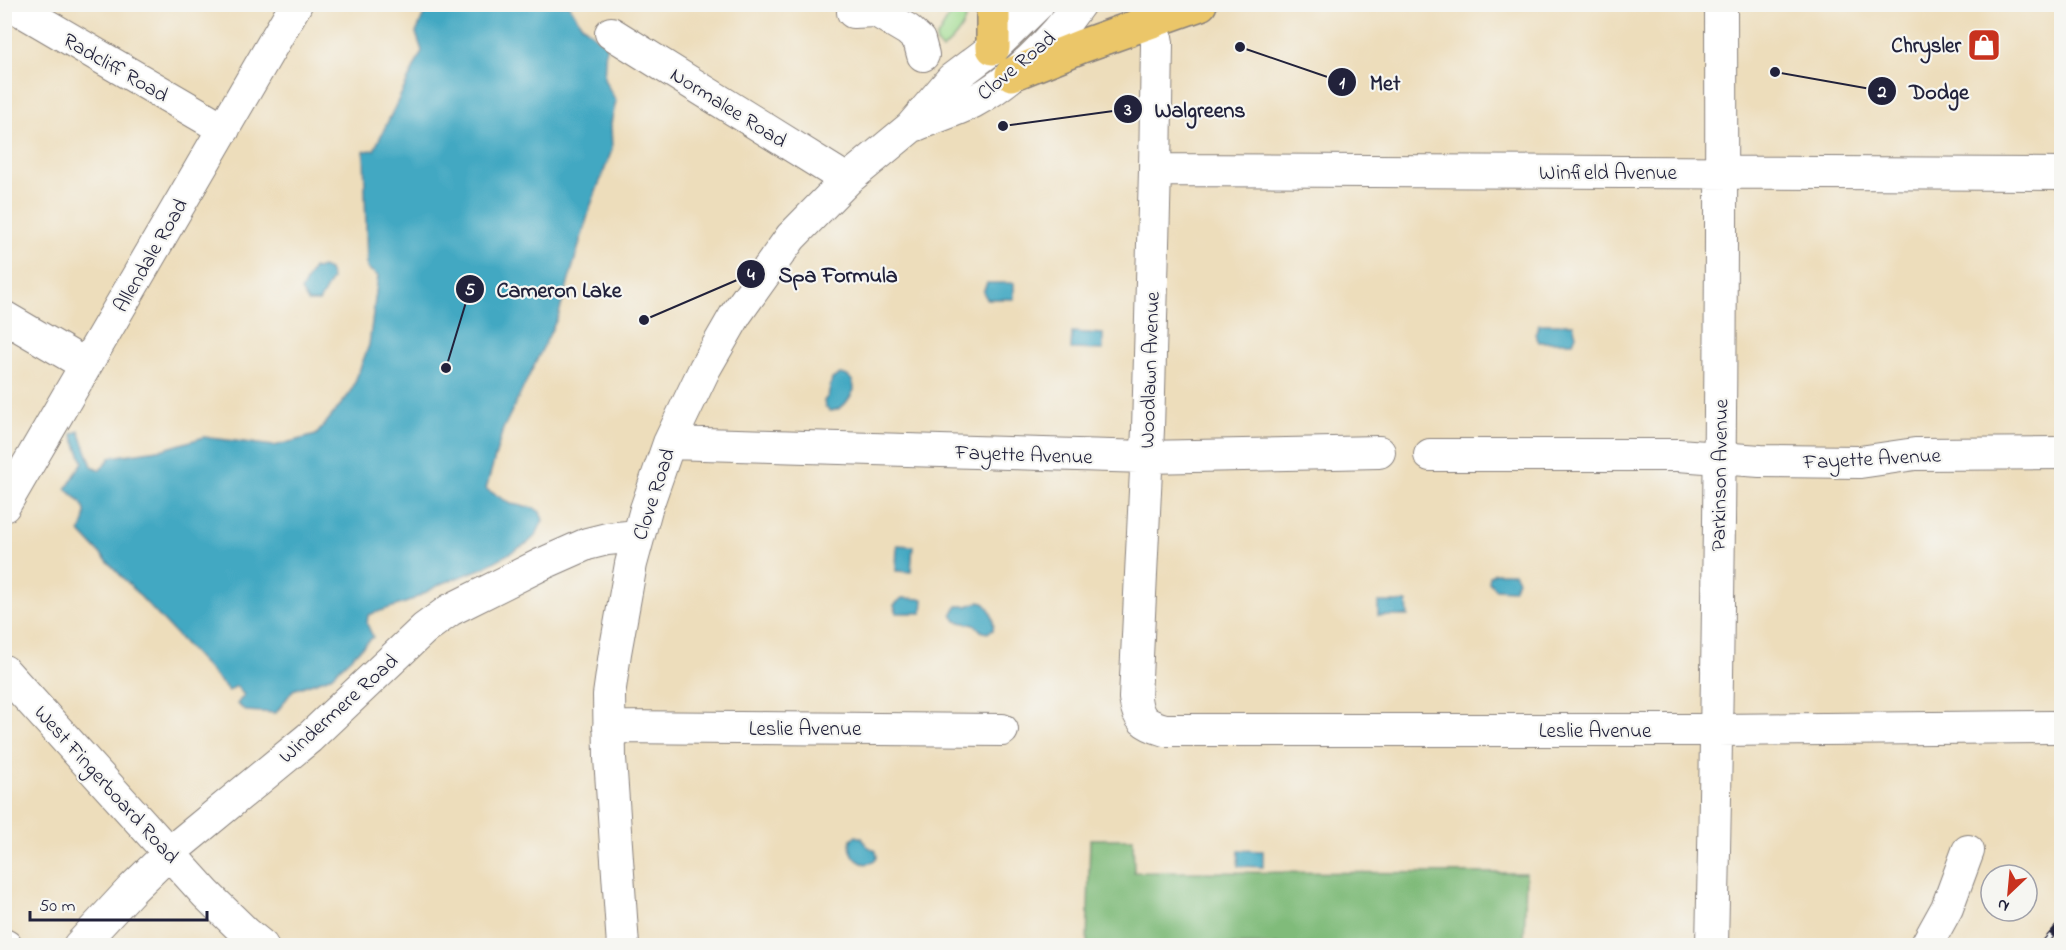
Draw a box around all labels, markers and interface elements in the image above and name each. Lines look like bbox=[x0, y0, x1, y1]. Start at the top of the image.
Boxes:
street label: Clove Road bbox=[971, 24, 1063, 109]
street label: Radcliff Road bbox=[57, 26, 174, 111]
shop icon: Chrysler bbox=[1966, 27, 2002, 63]
place label: Chrysler bbox=[1891, 32, 1961, 64]
street label: Normalee Road bbox=[664, 61, 792, 157]
callout: Met bbox=[1327, 62, 1412, 102]
text: Met bbox=[1370, 69, 1401, 101]
text: 1 bbox=[1339, 71, 1345, 97]
callout: Dodge bbox=[1867, 71, 1981, 111]
text: Dodge bbox=[1908, 78, 1970, 111]
text: 2 bbox=[1877, 80, 1887, 106]
callout: Walgreens bbox=[1113, 89, 1258, 129]
text: Walgreens bbox=[1154, 96, 1246, 129]
text: 3 bbox=[1123, 98, 1132, 124]
street label: Winfield Avenue bbox=[1539, 159, 1677, 189]
street label: Allendale Road bbox=[107, 193, 197, 318]
callout: Spa Formula bbox=[736, 254, 910, 294]
text: Spa Formula bbox=[778, 261, 898, 293]
text: 4 bbox=[747, 263, 755, 289]
callout: Cameron Lake bbox=[455, 269, 634, 309]
text: Cameron Lake bbox=[496, 276, 623, 308]
text: 5 bbox=[465, 278, 476, 304]
street label: Woodlawn Avenue bbox=[1133, 291, 1169, 449]
street label: Parkinson Avenue bbox=[1705, 398, 1737, 551]
street label: Fayette Avenue bbox=[954, 439, 1094, 475]
street label: Fayette Avenue bbox=[1802, 441, 1942, 481]
street label: Clove Road bbox=[626, 445, 684, 544]
street label: Windermere Road bbox=[273, 647, 406, 771]
street label: West Fingerboard Road bbox=[25, 699, 185, 873]
street label: Leslie Avenue bbox=[749, 715, 862, 745]
street label: Leslie Avenue bbox=[1539, 717, 1652, 747]
north arrow bbox=[1979, 863, 2039, 923]
scale bar bbox=[30, 884, 207, 922]
text: N bbox=[1993, 891, 2013, 918]
text: 50 m bbox=[39, 894, 76, 920]

